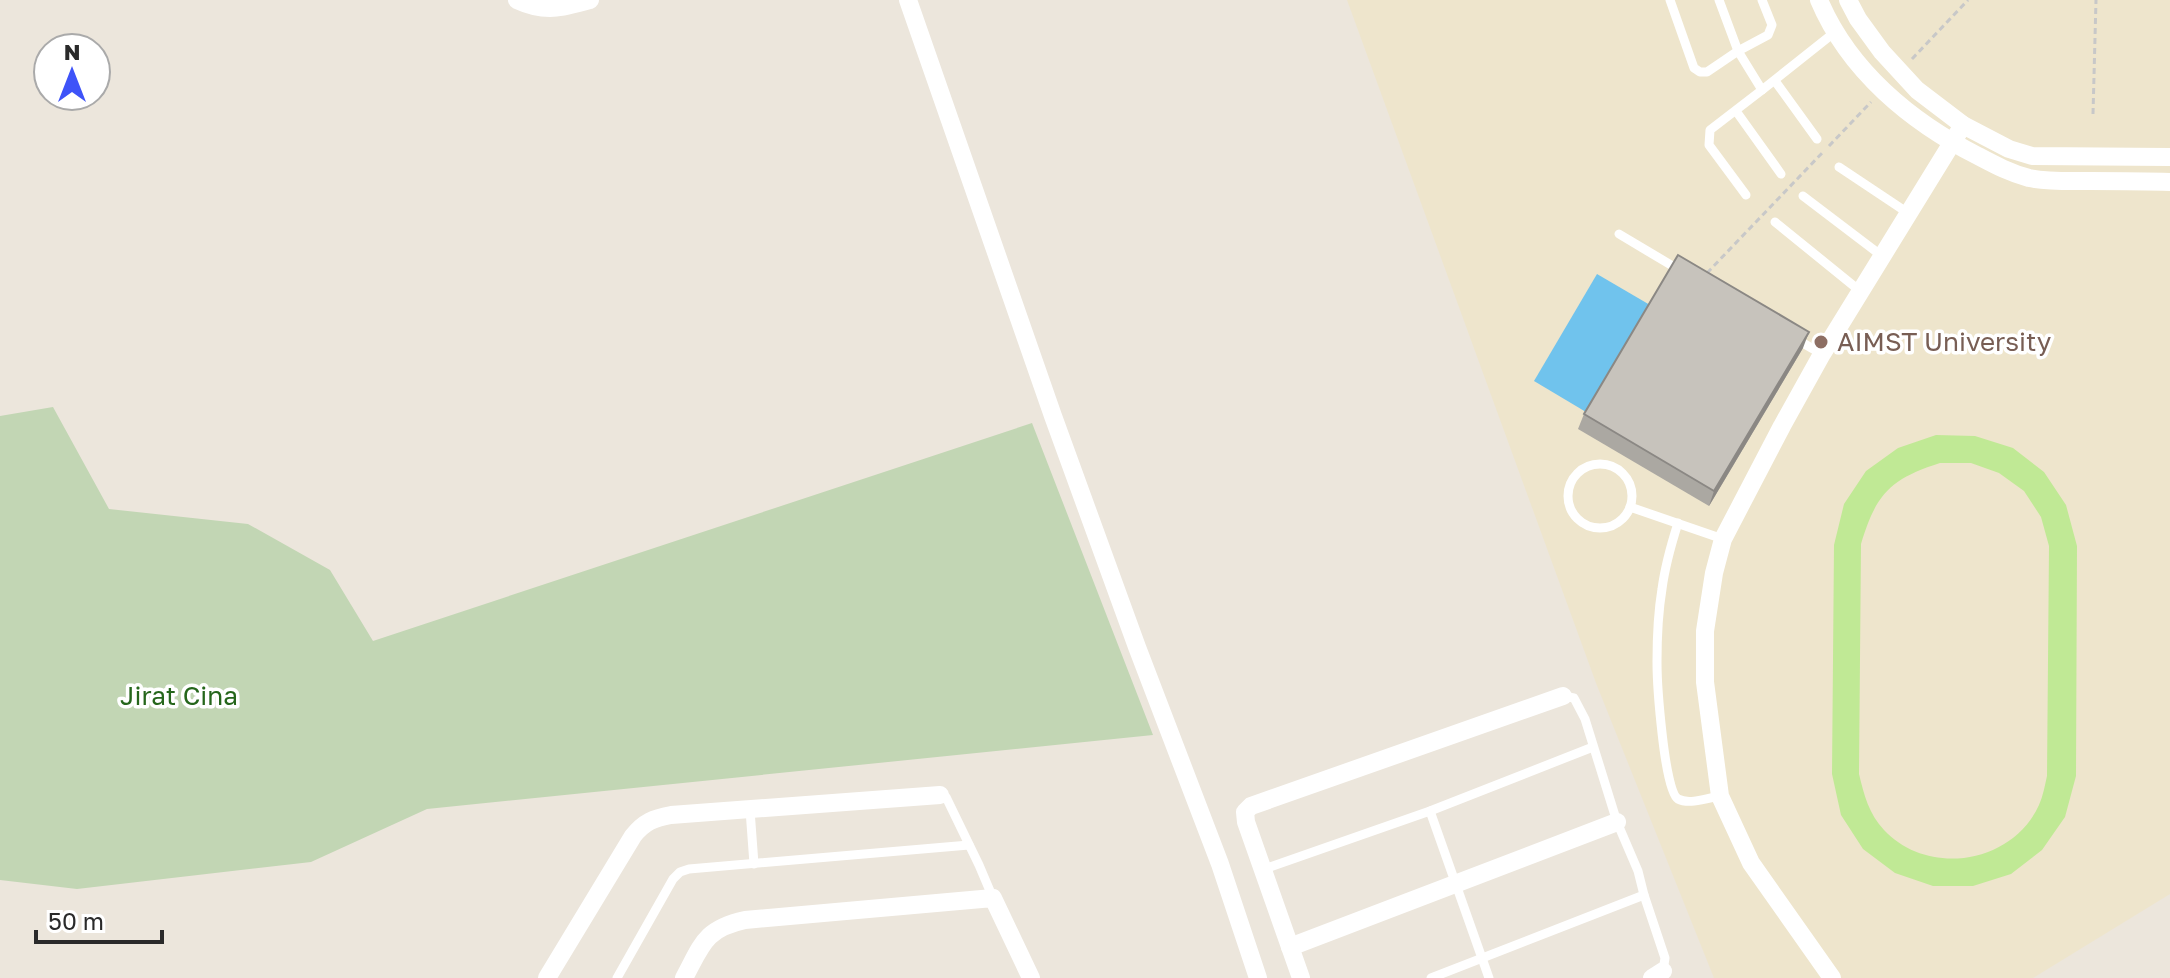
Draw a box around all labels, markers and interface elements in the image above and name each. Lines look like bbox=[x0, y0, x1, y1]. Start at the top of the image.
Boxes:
north arrow bbox=[32, 32, 112, 112]
text: N bbox=[64, 38, 80, 65]
place label: AIMST University bbox=[1837, 326, 2052, 357]
marker: AIMST University bbox=[1812, 333, 1830, 351]
park label: Jirat Cina bbox=[120, 680, 238, 711]
scale bar bbox=[36, 894, 162, 944]
text: 50 m bbox=[48, 906, 104, 935]

